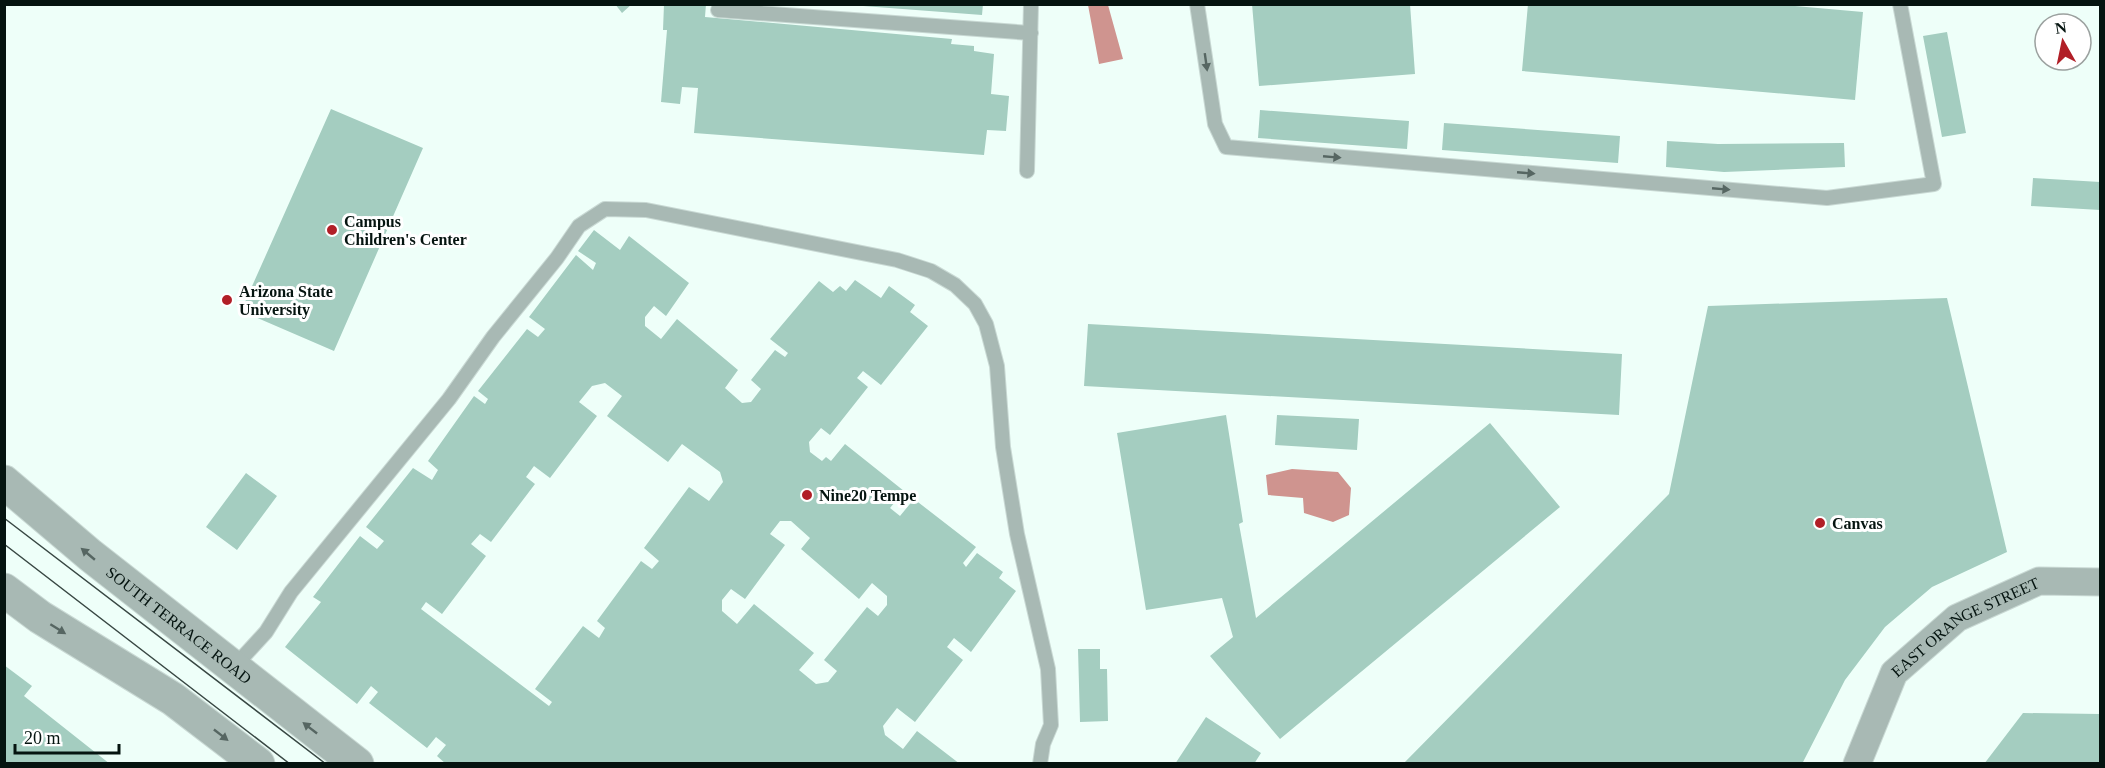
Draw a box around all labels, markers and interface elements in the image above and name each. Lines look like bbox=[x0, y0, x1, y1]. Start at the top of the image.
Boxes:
north arrow bbox=[2033, 12, 2093, 72]
text: N bbox=[2054, 18, 2068, 37]
one-way arrow bbox=[1202, 53, 1211, 72]
one-way arrow bbox=[1323, 152, 1342, 162]
one-way arrow bbox=[1517, 168, 1536, 178]
one-way arrow bbox=[1711, 184, 1730, 194]
place label: Campus Children's Center bbox=[344, 213, 467, 248]
marker: Campus Children's Center bbox=[325, 223, 339, 237]
place label: Arizona State University bbox=[239, 283, 333, 319]
marker: Arizona State University bbox=[220, 293, 234, 307]
place label: Nine20 Tempe bbox=[819, 487, 916, 505]
marker: Nine20 Tempe bbox=[800, 488, 814, 502]
place label: Canvas bbox=[1832, 515, 1883, 532]
marker: Canvas bbox=[1813, 516, 1827, 530]
one-way arrow bbox=[81, 548, 96, 560]
street label: SOUTH TERRACE ROAD bbox=[103, 563, 255, 687]
street label: EAST ORANGE STREET bbox=[1888, 574, 2042, 680]
one-way arrow bbox=[50, 623, 66, 634]
scale bar bbox=[15, 717, 118, 755]
one-way arrow bbox=[303, 722, 318, 734]
text: 20 m bbox=[24, 728, 61, 748]
one-way arrow bbox=[213, 728, 229, 741]

